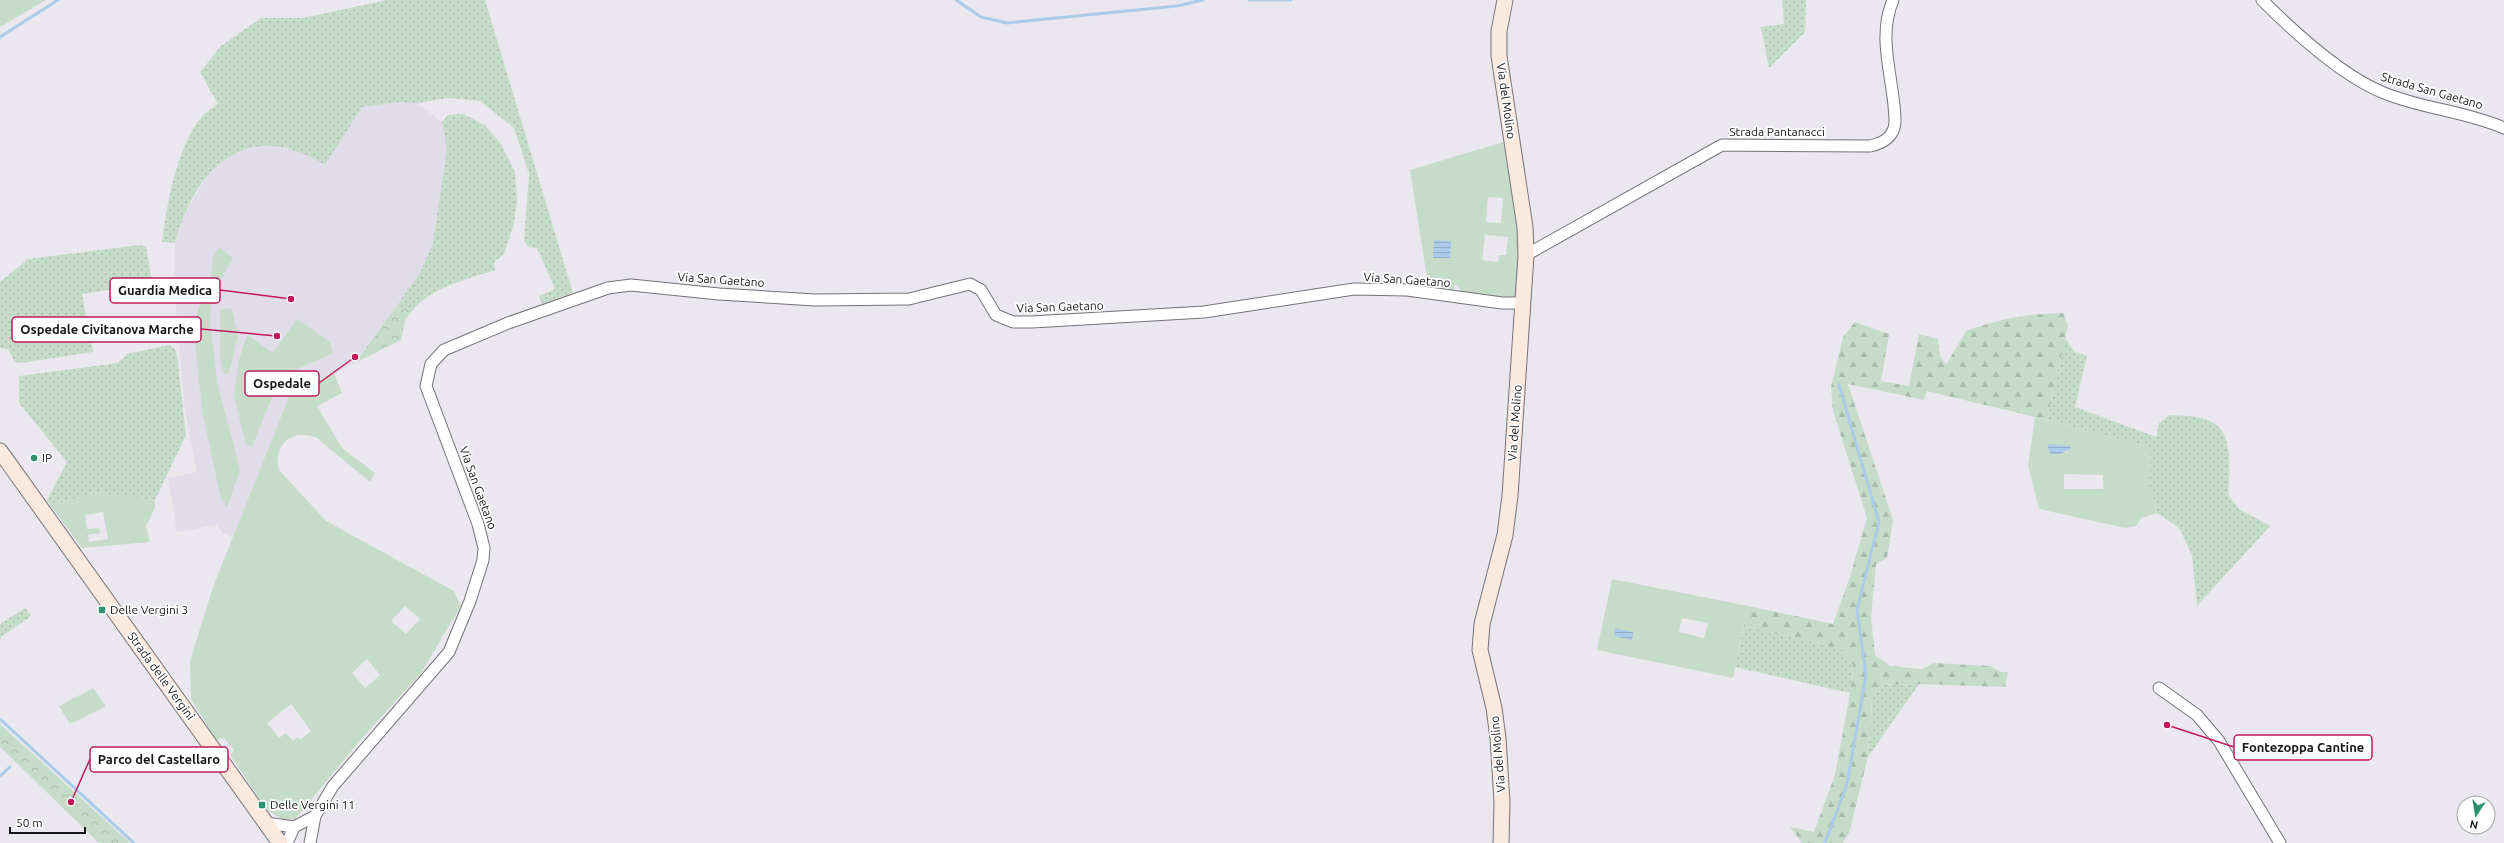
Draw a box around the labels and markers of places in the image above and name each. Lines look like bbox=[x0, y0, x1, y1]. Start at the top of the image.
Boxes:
callout: Guardia Medica bbox=[110, 278, 220, 303]
callout: Ospedale Civitanova Marche bbox=[12, 317, 201, 342]
callout: Ospedale bbox=[245, 371, 319, 396]
place label: IP bbox=[42, 451, 52, 464]
marker: IP bbox=[29, 453, 39, 463]
place label: Delle Vergini 3 bbox=[110, 603, 188, 616]
marker: Delle Vergini 3 bbox=[97, 605, 107, 615]
callout: Fontezoppa Cantine bbox=[2234, 735, 2372, 760]
callout: Parco del Castellaro bbox=[90, 747, 228, 772]
place label: Delle Vergini 11 bbox=[270, 798, 355, 811]
marker: Delle Vergini 11 bbox=[257, 800, 267, 810]

